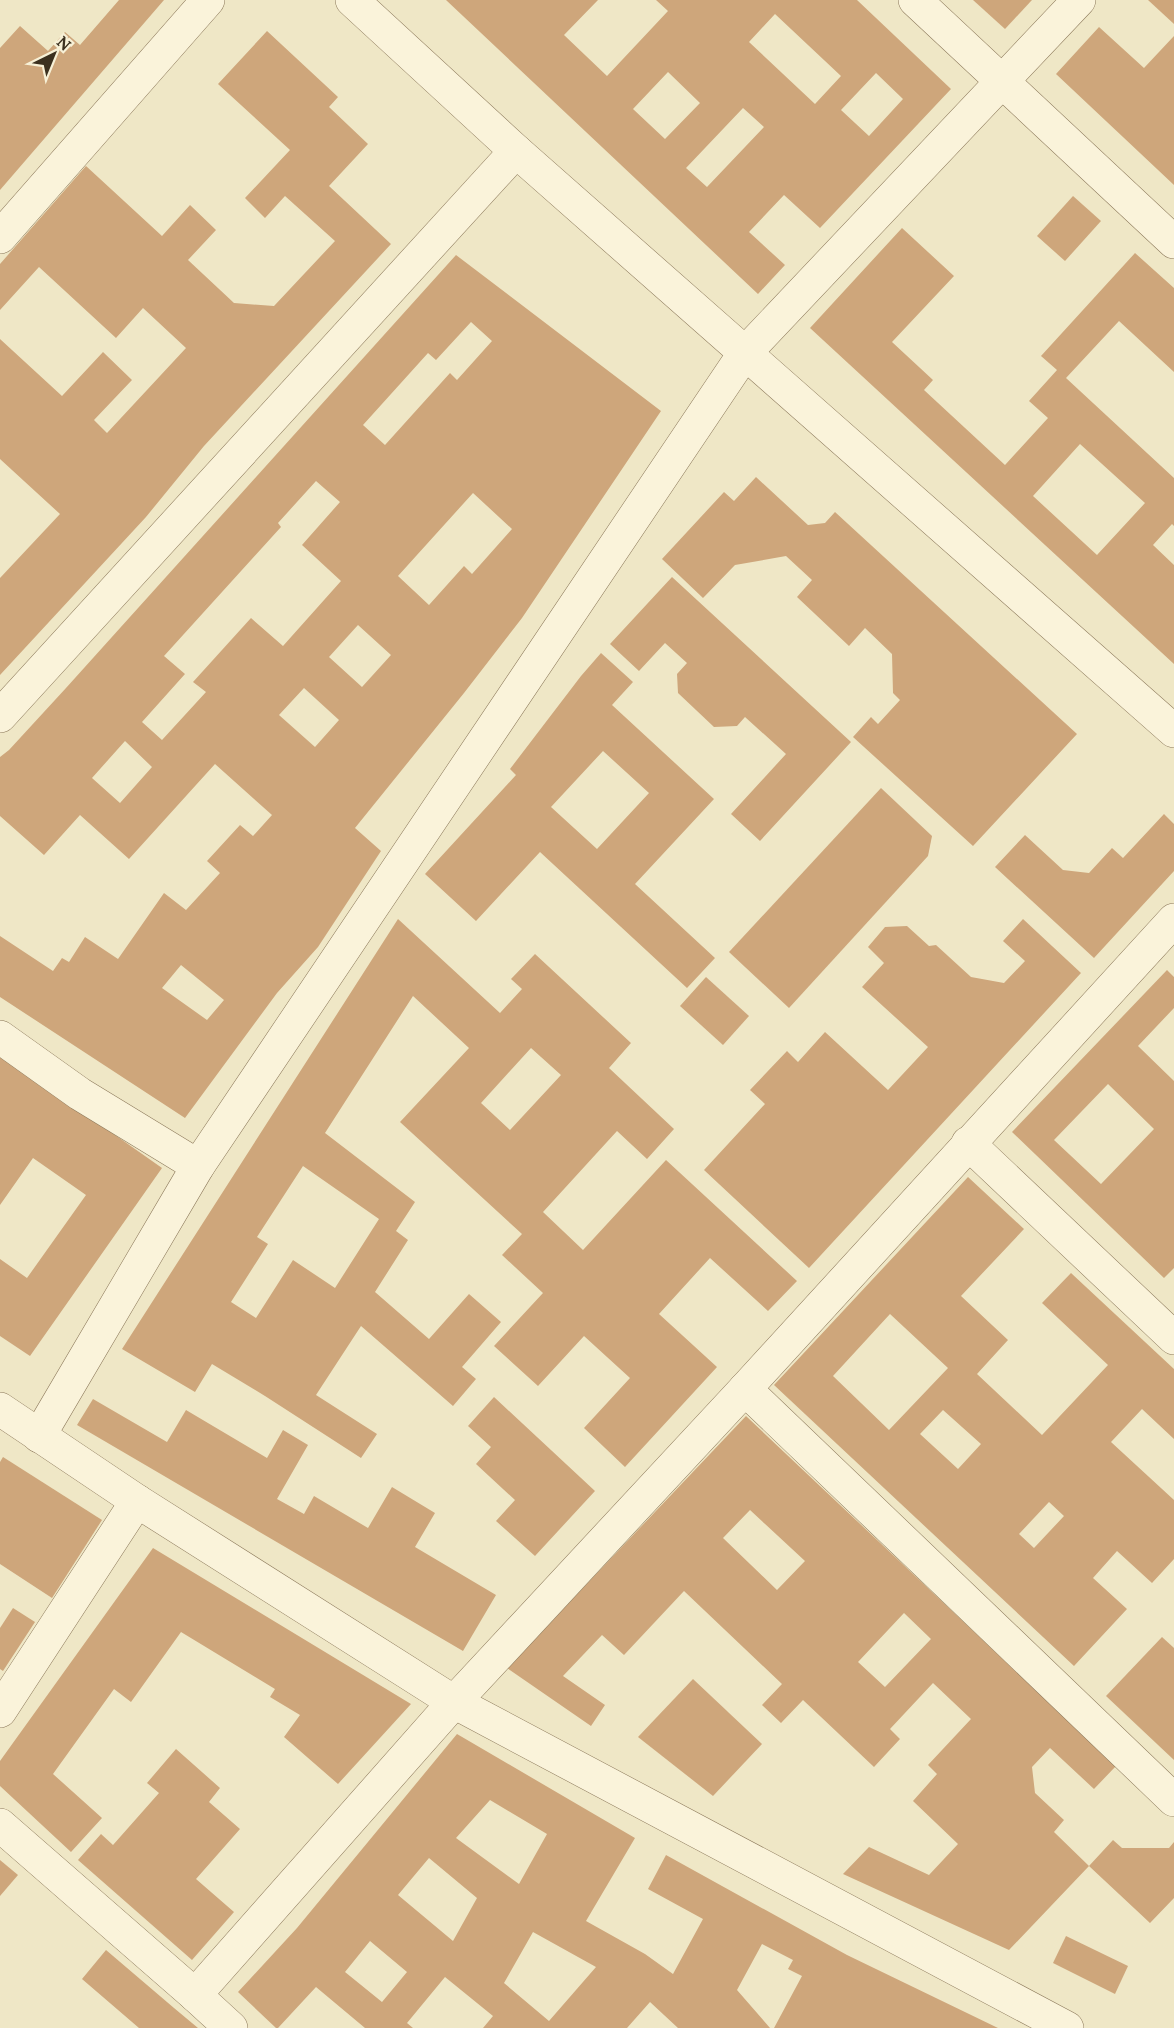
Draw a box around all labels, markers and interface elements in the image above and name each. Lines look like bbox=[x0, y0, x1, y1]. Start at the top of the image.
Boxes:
north arrow bbox=[24, 24, 84, 84]
text: N bbox=[53, 31, 76, 55]

